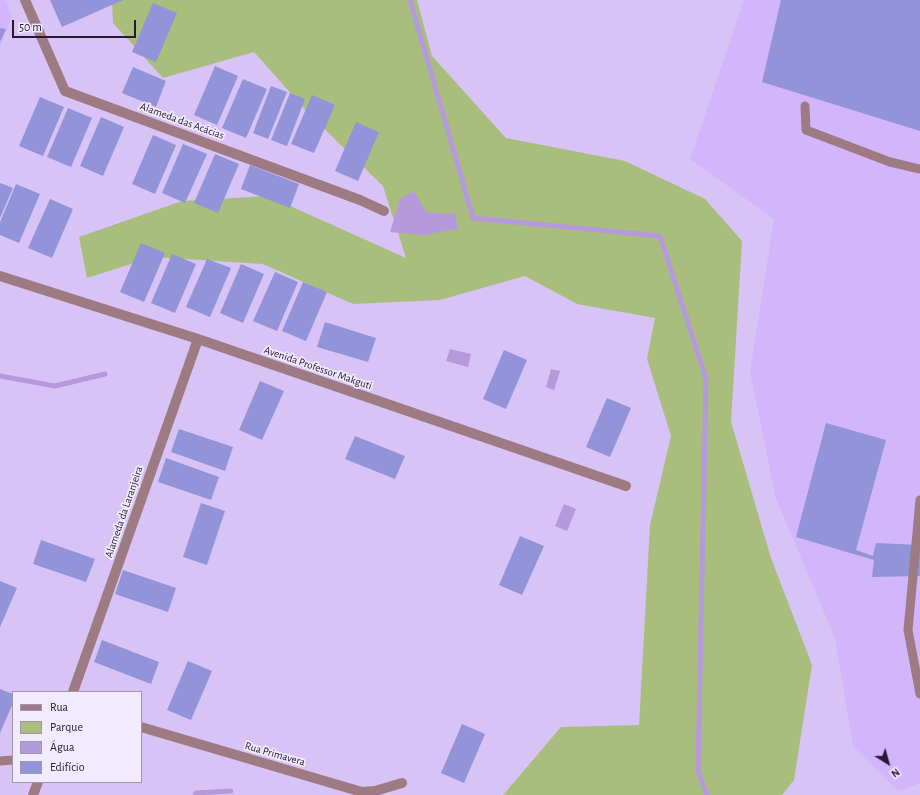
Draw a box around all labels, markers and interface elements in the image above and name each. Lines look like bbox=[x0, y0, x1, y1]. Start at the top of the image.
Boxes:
scale bar bbox=[14, 12, 138, 38]
text: 50 m bbox=[19, 21, 42, 33]
street label: Alameda das Acácias bbox=[138, 100, 226, 142]
street label: Avenida Professor Makguti bbox=[262, 343, 374, 393]
street label: Alameda da Laranjeira bbox=[102, 465, 146, 559]
legend bbox=[12, 691, 142, 783]
text: Rua bbox=[50, 701, 68, 713]
text: Parque bbox=[50, 721, 83, 733]
street label: Rua Primavera bbox=[243, 739, 307, 769]
text: Água bbox=[50, 741, 74, 753]
north arrow bbox=[868, 743, 908, 783]
text: Edifício bbox=[50, 761, 85, 773]
text: N bbox=[889, 766, 902, 780]

